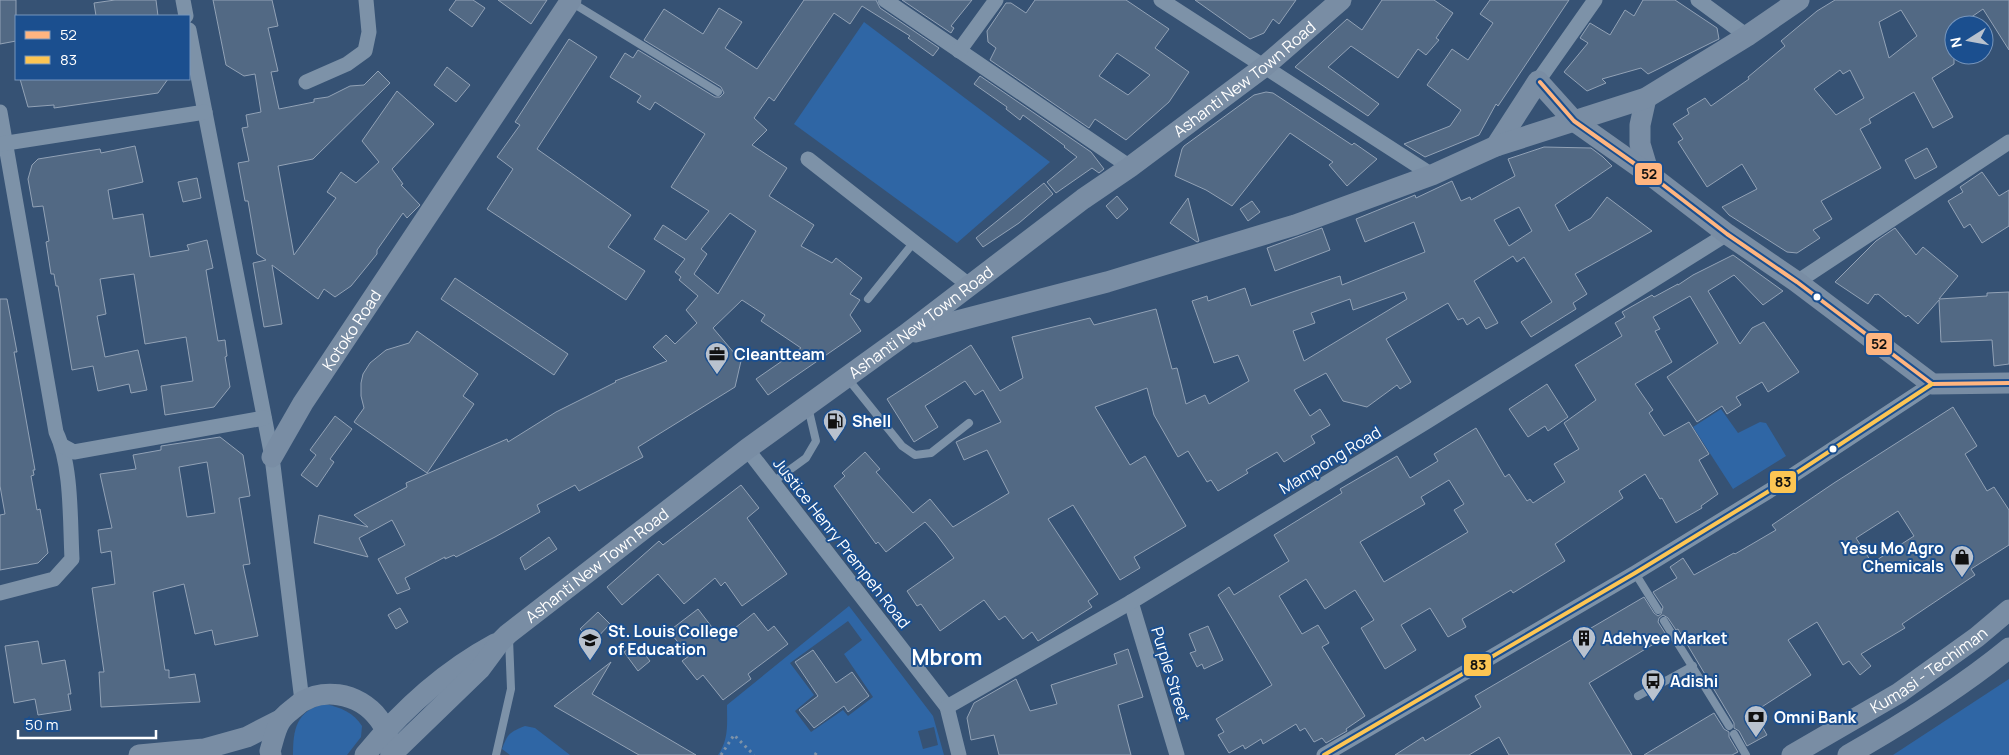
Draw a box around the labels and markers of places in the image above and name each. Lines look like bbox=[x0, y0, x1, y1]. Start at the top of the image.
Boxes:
unlabelled marker bbox=[1812, 292, 1822, 302]
office icon: Cleantteam bbox=[704, 341, 730, 375]
place label: Cleantteam bbox=[734, 343, 825, 365]
fuel station icon: Shell bbox=[822, 408, 848, 442]
place label: Shell bbox=[852, 410, 891, 432]
unlabelled marker bbox=[1828, 444, 1838, 454]
place label: Yesu Mo Agro Chemicals bbox=[1841, 537, 1944, 577]
shop icon: Yesu Mo Agro Chemicals bbox=[1949, 544, 1975, 578]
place label: St. Louis College of Education bbox=[608, 620, 738, 660]
building icon: Adehyee Market bbox=[1571, 625, 1597, 659]
school or university icon: St. Louis College of Education bbox=[577, 627, 603, 661]
place label: Adehyee Market bbox=[1602, 627, 1728, 649]
bus stop icon: Adishi bbox=[1640, 668, 1666, 702]
place label: Adishi bbox=[1670, 670, 1718, 692]
bank icon: Omni Bank bbox=[1743, 704, 1769, 738]
place label: Omni Bank bbox=[1774, 706, 1856, 728]

